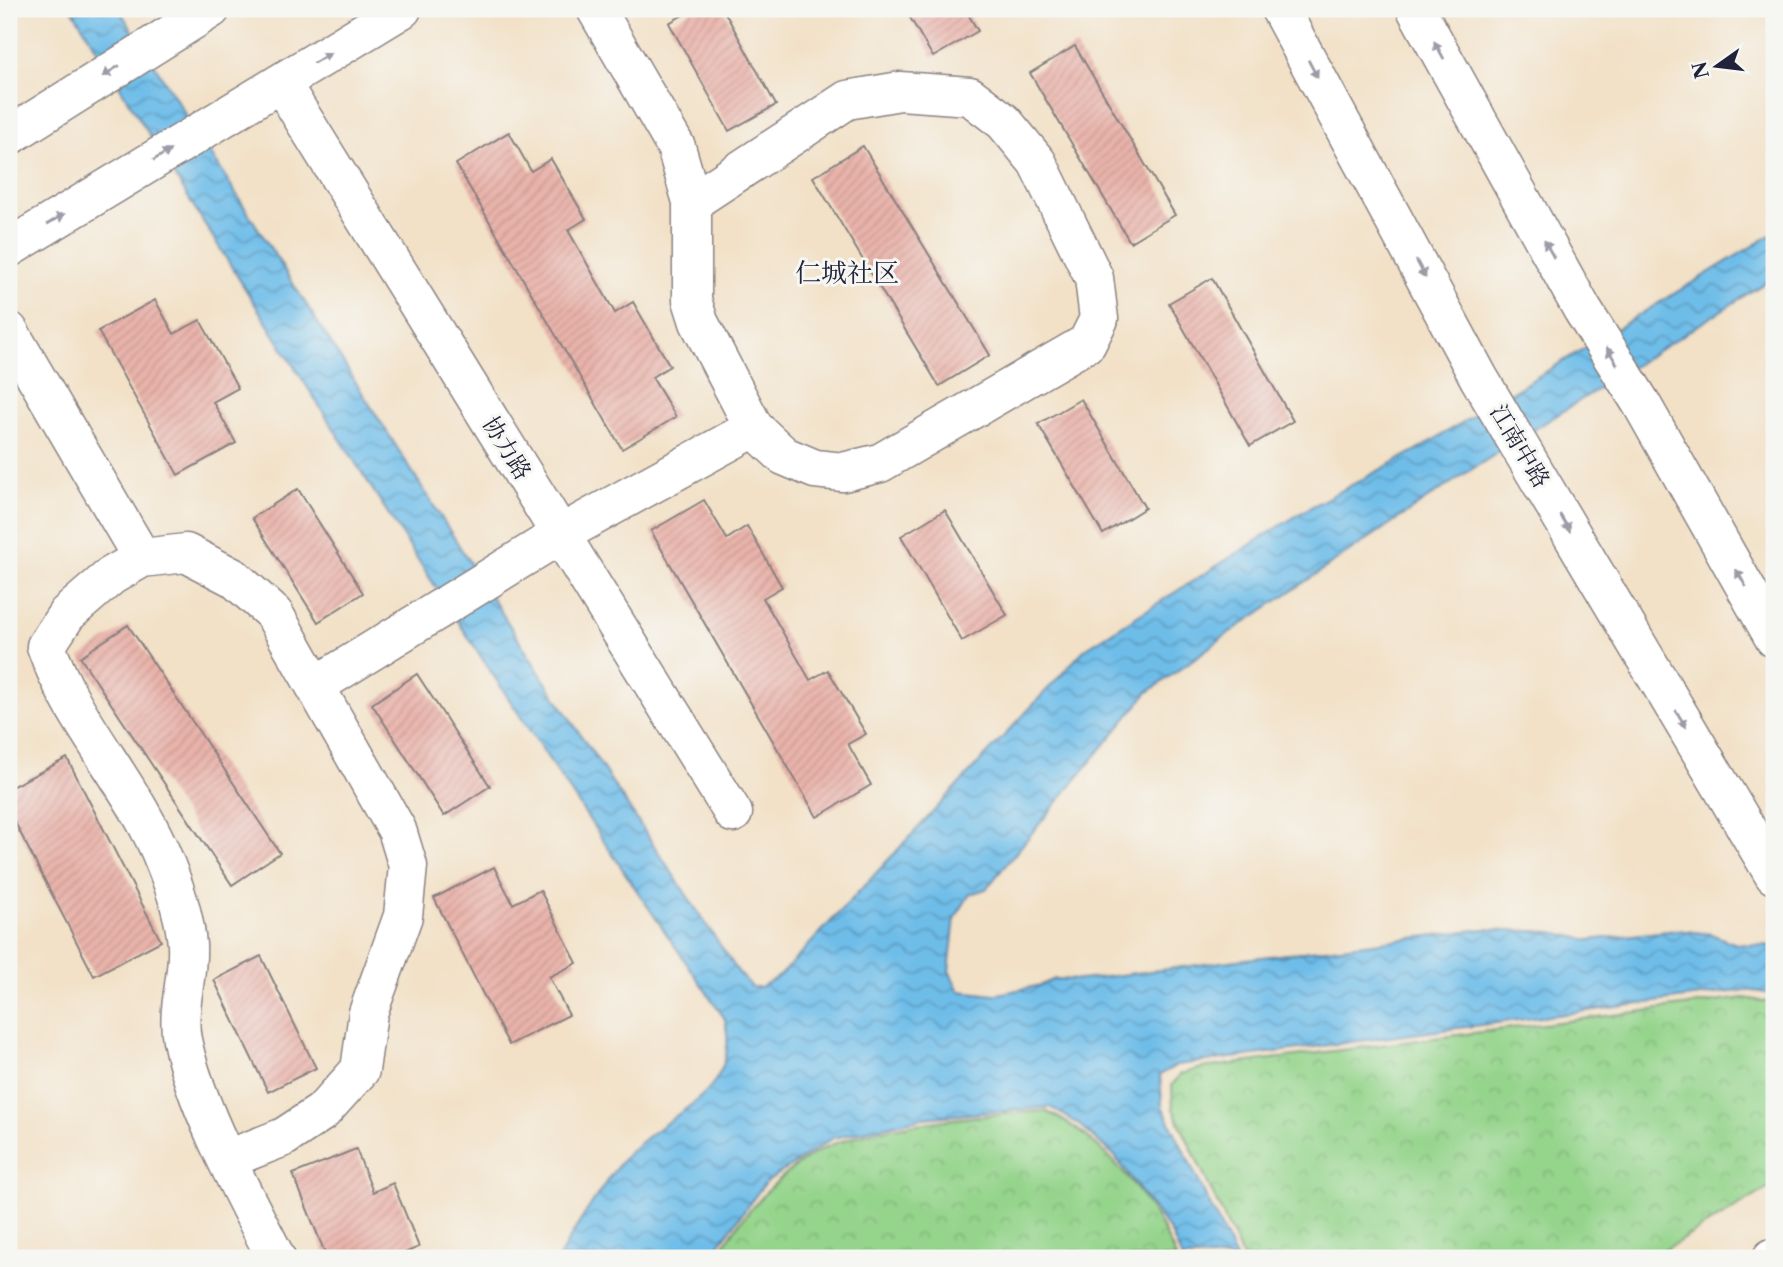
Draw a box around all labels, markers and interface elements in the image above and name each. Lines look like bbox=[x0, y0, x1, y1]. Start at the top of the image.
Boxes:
north arrow bbox=[1682, 32, 1752, 102]
one-way arrow bbox=[1433, 40, 1445, 60]
one-way arrow bbox=[312, 51, 331, 64]
one-way arrow bbox=[1307, 59, 1319, 79]
text: N bbox=[1688, 59, 1714, 81]
one-way arrow bbox=[101, 65, 121, 78]
one-way arrow bbox=[153, 149, 172, 161]
one-way arrow bbox=[47, 213, 66, 226]
one-way arrow bbox=[1543, 240, 1555, 259]
district label: 仁城社区 bbox=[795, 257, 899, 289]
one-way arrow bbox=[1415, 259, 1426, 279]
one-way arrow bbox=[1605, 347, 1618, 366]
street label: 江南中路 bbox=[1484, 399, 1556, 493]
street label: 协力路 bbox=[477, 411, 537, 485]
one-way arrow bbox=[1559, 514, 1571, 533]
one-way arrow bbox=[1735, 569, 1747, 588]
one-way arrow bbox=[1675, 710, 1688, 729]

